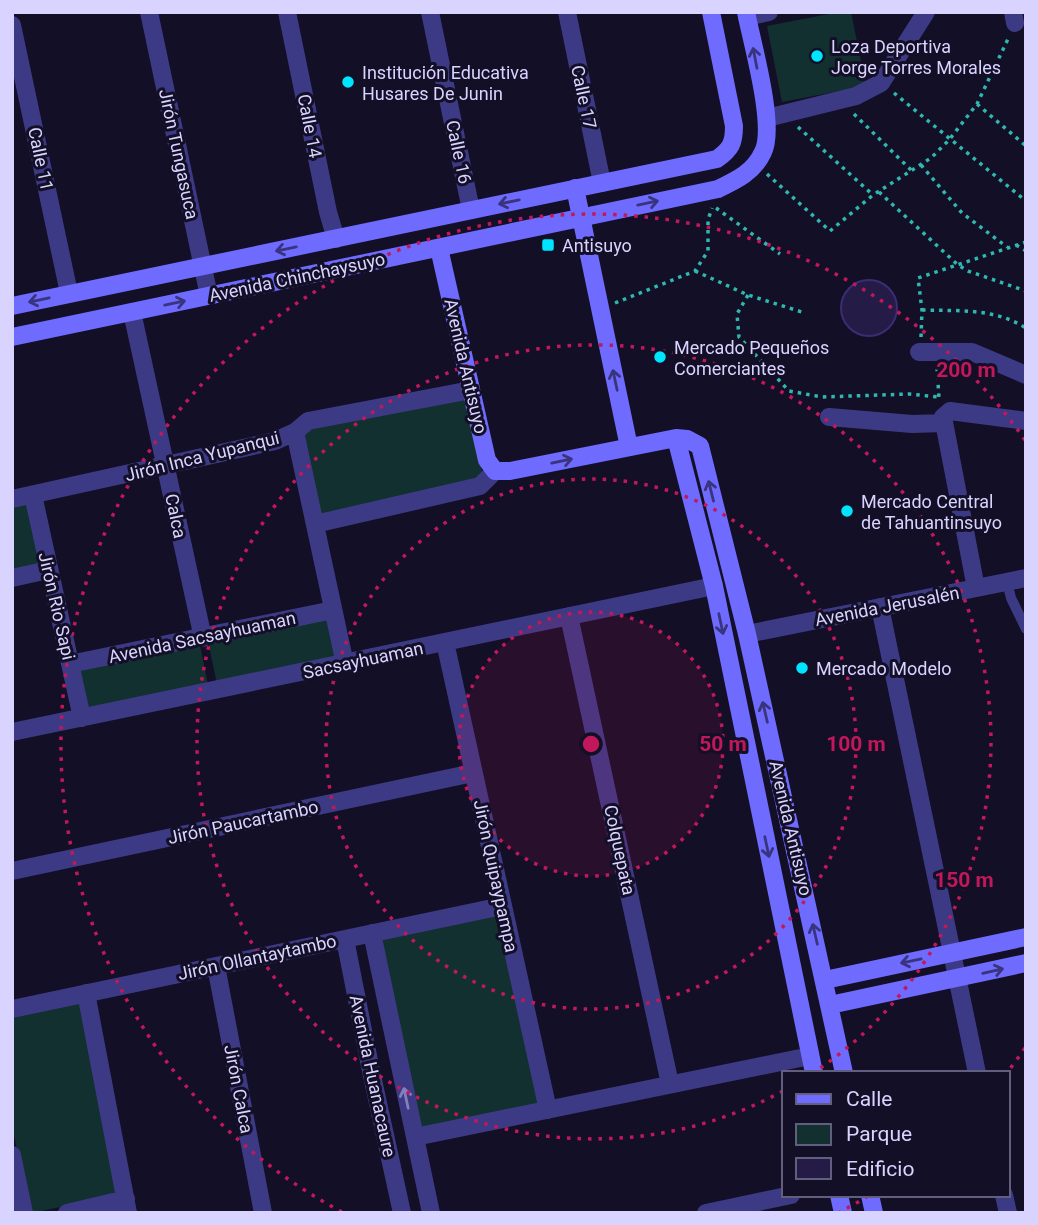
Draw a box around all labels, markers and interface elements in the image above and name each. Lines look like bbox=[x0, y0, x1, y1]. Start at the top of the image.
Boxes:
place label: Loza Deportiva Jorge Torres Morales bbox=[831, 36, 1001, 78]
one-way arrow bbox=[748, 47, 761, 70]
marker: Loza Deportiva Jorge Torres Morales bbox=[809, 48, 825, 64]
place label: Institución Educativa Husares De Junin bbox=[362, 62, 529, 104]
street label: Calle 17 bbox=[567, 63, 601, 131]
marker: Institución Educativa Husares De Junin bbox=[340, 74, 356, 90]
street label: Jirón Tungasuca bbox=[155, 87, 203, 221]
street label: Calle 14 bbox=[294, 92, 326, 160]
street label: Calle 16 bbox=[442, 118, 476, 186]
street label: Calle 11 bbox=[24, 125, 58, 193]
one-way arrow bbox=[498, 196, 521, 210]
one-way arrow bbox=[636, 196, 659, 210]
place label: Antisuyo bbox=[562, 235, 632, 256]
marker: Antisuyo bbox=[540, 237, 556, 253]
one-way arrow bbox=[275, 243, 298, 257]
street label: Avenida Chinchaysuyo bbox=[207, 248, 387, 306]
one-way arrow bbox=[28, 293, 51, 307]
one-way arrow bbox=[163, 295, 186, 309]
street label: Avenida Antisuyo bbox=[440, 296, 492, 436]
place label: Mercado Pequeños Comerciantes bbox=[674, 337, 829, 379]
marker: Mercado Pequeños Comerciantes bbox=[652, 349, 668, 365]
text: 200 m bbox=[936, 358, 996, 382]
one-way arrow bbox=[607, 369, 621, 392]
street label: Jirón Inca Yupanqui bbox=[123, 427, 281, 485]
one-way arrow bbox=[550, 453, 573, 467]
one-way arrow bbox=[704, 480, 717, 503]
place label: Mercado Central de Tahuantinsuyo bbox=[861, 491, 1002, 533]
street label: Calca bbox=[161, 492, 191, 540]
marker: Mercado Central de Tahuantinsuyo bbox=[839, 503, 855, 519]
street label: Jirón Rio Sapi bbox=[34, 550, 80, 662]
street label: Avenida Jerusalén bbox=[813, 582, 961, 630]
street label: Avenida Sacsayhuaman bbox=[107, 607, 297, 667]
one-way arrow bbox=[715, 612, 729, 635]
street label: Sacsayhuaman bbox=[301, 637, 425, 683]
place label: Mercado Modelo bbox=[816, 658, 952, 679]
marker: Mercado Modelo bbox=[794, 660, 810, 676]
one-way arrow bbox=[758, 701, 771, 724]
centre of rings bbox=[579, 732, 603, 756]
text: 50 m bbox=[699, 732, 747, 756]
text: 100 m bbox=[826, 732, 886, 756]
street label: Avenida Antisuyo bbox=[765, 758, 817, 898]
street label: Jirón Paucartambo bbox=[166, 796, 320, 848]
street label: Jirón Quipaypampa bbox=[470, 798, 522, 954]
street label: Colquepata bbox=[600, 803, 640, 897]
one-way arrow bbox=[761, 835, 775, 858]
text: 150 m bbox=[934, 868, 994, 892]
one-way arrow bbox=[807, 923, 821, 946]
street label: Jirón Ollantaytambo bbox=[176, 930, 338, 984]
one-way arrow bbox=[900, 955, 923, 969]
one-way arrow bbox=[981, 964, 1004, 977]
street label: Avenida Huanacaure bbox=[346, 993, 400, 1159]
street label: Jirón Calca bbox=[220, 1043, 258, 1135]
legend bbox=[782, 1071, 1010, 1197]
one-way arrow bbox=[399, 1087, 413, 1110]
text: Calle bbox=[846, 1087, 892, 1111]
text: Parque bbox=[846, 1122, 912, 1146]
text: Edificio bbox=[846, 1157, 914, 1181]

